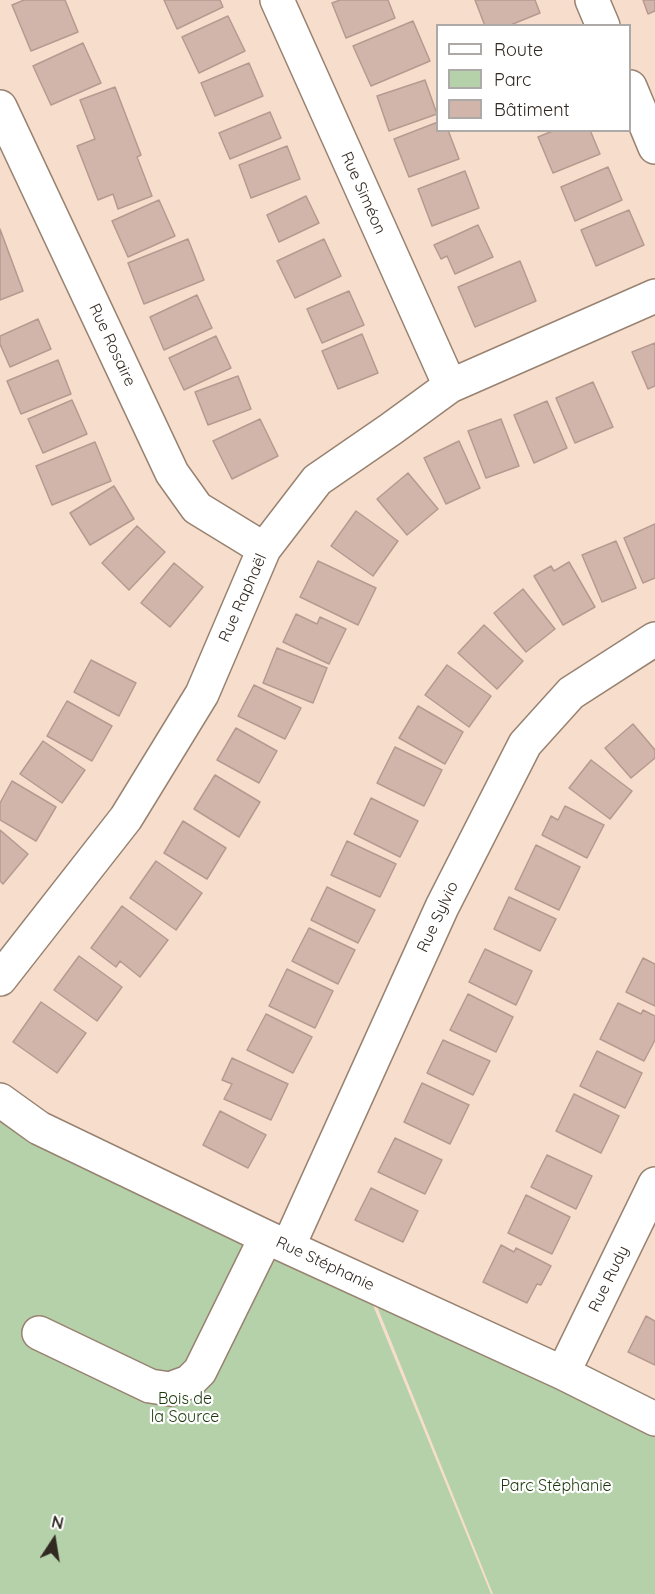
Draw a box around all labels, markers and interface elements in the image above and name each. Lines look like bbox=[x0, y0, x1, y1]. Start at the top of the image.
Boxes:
legend bbox=[436, 24, 631, 132]
text: Route bbox=[494, 38, 543, 61]
text: Parc bbox=[494, 68, 531, 91]
text: Bâtiment bbox=[494, 98, 570, 121]
street label: Rue Siméon bbox=[336, 149, 390, 237]
street label: Rue Rosaire bbox=[84, 301, 140, 389]
street label: Rue Raphaël bbox=[215, 551, 271, 645]
street label: Rue Sylvio bbox=[413, 879, 463, 955]
street label: Rue Stéphanie bbox=[273, 1233, 377, 1295]
street label: Rue Rudy bbox=[585, 1243, 633, 1315]
park label: Bois de la Source bbox=[151, 1389, 219, 1427]
park label: Parc Stéphanie bbox=[500, 1476, 612, 1496]
north arrow bbox=[24, 1510, 84, 1570]
text: N bbox=[50, 1511, 66, 1533]

